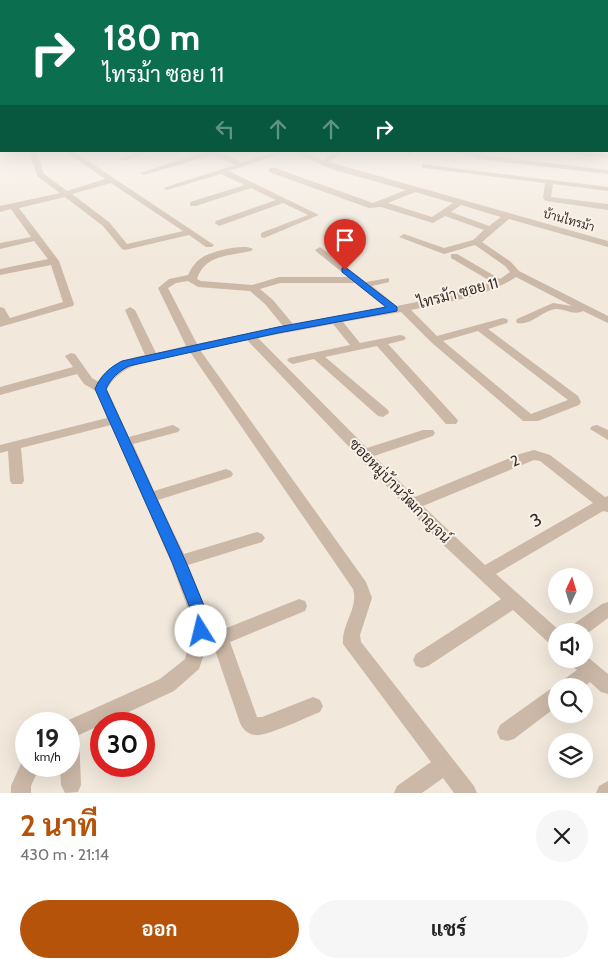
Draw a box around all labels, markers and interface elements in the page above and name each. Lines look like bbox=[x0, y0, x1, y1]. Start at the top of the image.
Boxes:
text: 180 m bbox=[103, 16, 200, 59]
icon: right bbox=[20, 20, 85, 85]
text: ไทรม้า ซอย 11 bbox=[103, 61, 224, 88]
icon: left bbox=[211, 115, 239, 143]
icon: ahead bbox=[264, 115, 292, 143]
icon: ahead bbox=[317, 115, 345, 143]
icon: right bbox=[370, 115, 398, 143]
street label: บ้านไทรม้า bbox=[542, 206, 596, 234]
pin bbox=[324, 219, 366, 270]
icon: arrive bbox=[331, 226, 359, 254]
street label: ไทรม้า ซอย 11 bbox=[415, 273, 500, 313]
street label: ซอยหมู่บ้านวัฒกาญจน์ bbox=[345, 434, 455, 548]
street label: 2 bbox=[508, 451, 522, 471]
street label: 3 bbox=[526, 508, 546, 532]
north arrow bbox=[548, 568, 592, 612]
map controls bbox=[548, 568, 593, 778]
position arrow bbox=[174, 604, 226, 656]
button: sound bbox=[548, 623, 593, 668]
button: search bbox=[548, 678, 593, 723]
speed limit sign: 30 bbox=[90, 712, 155, 777]
text: 19 bbox=[36, 723, 59, 753]
button: layers bbox=[548, 733, 593, 778]
text: km/h bbox=[34, 749, 61, 764]
text: 2 นาที bbox=[20, 807, 98, 844]
button: close bbox=[536, 810, 588, 862]
text: 430 m · 21:14 bbox=[20, 845, 109, 864]
button: ออก bbox=[20, 900, 299, 958]
button: แชร์ bbox=[309, 900, 588, 958]

